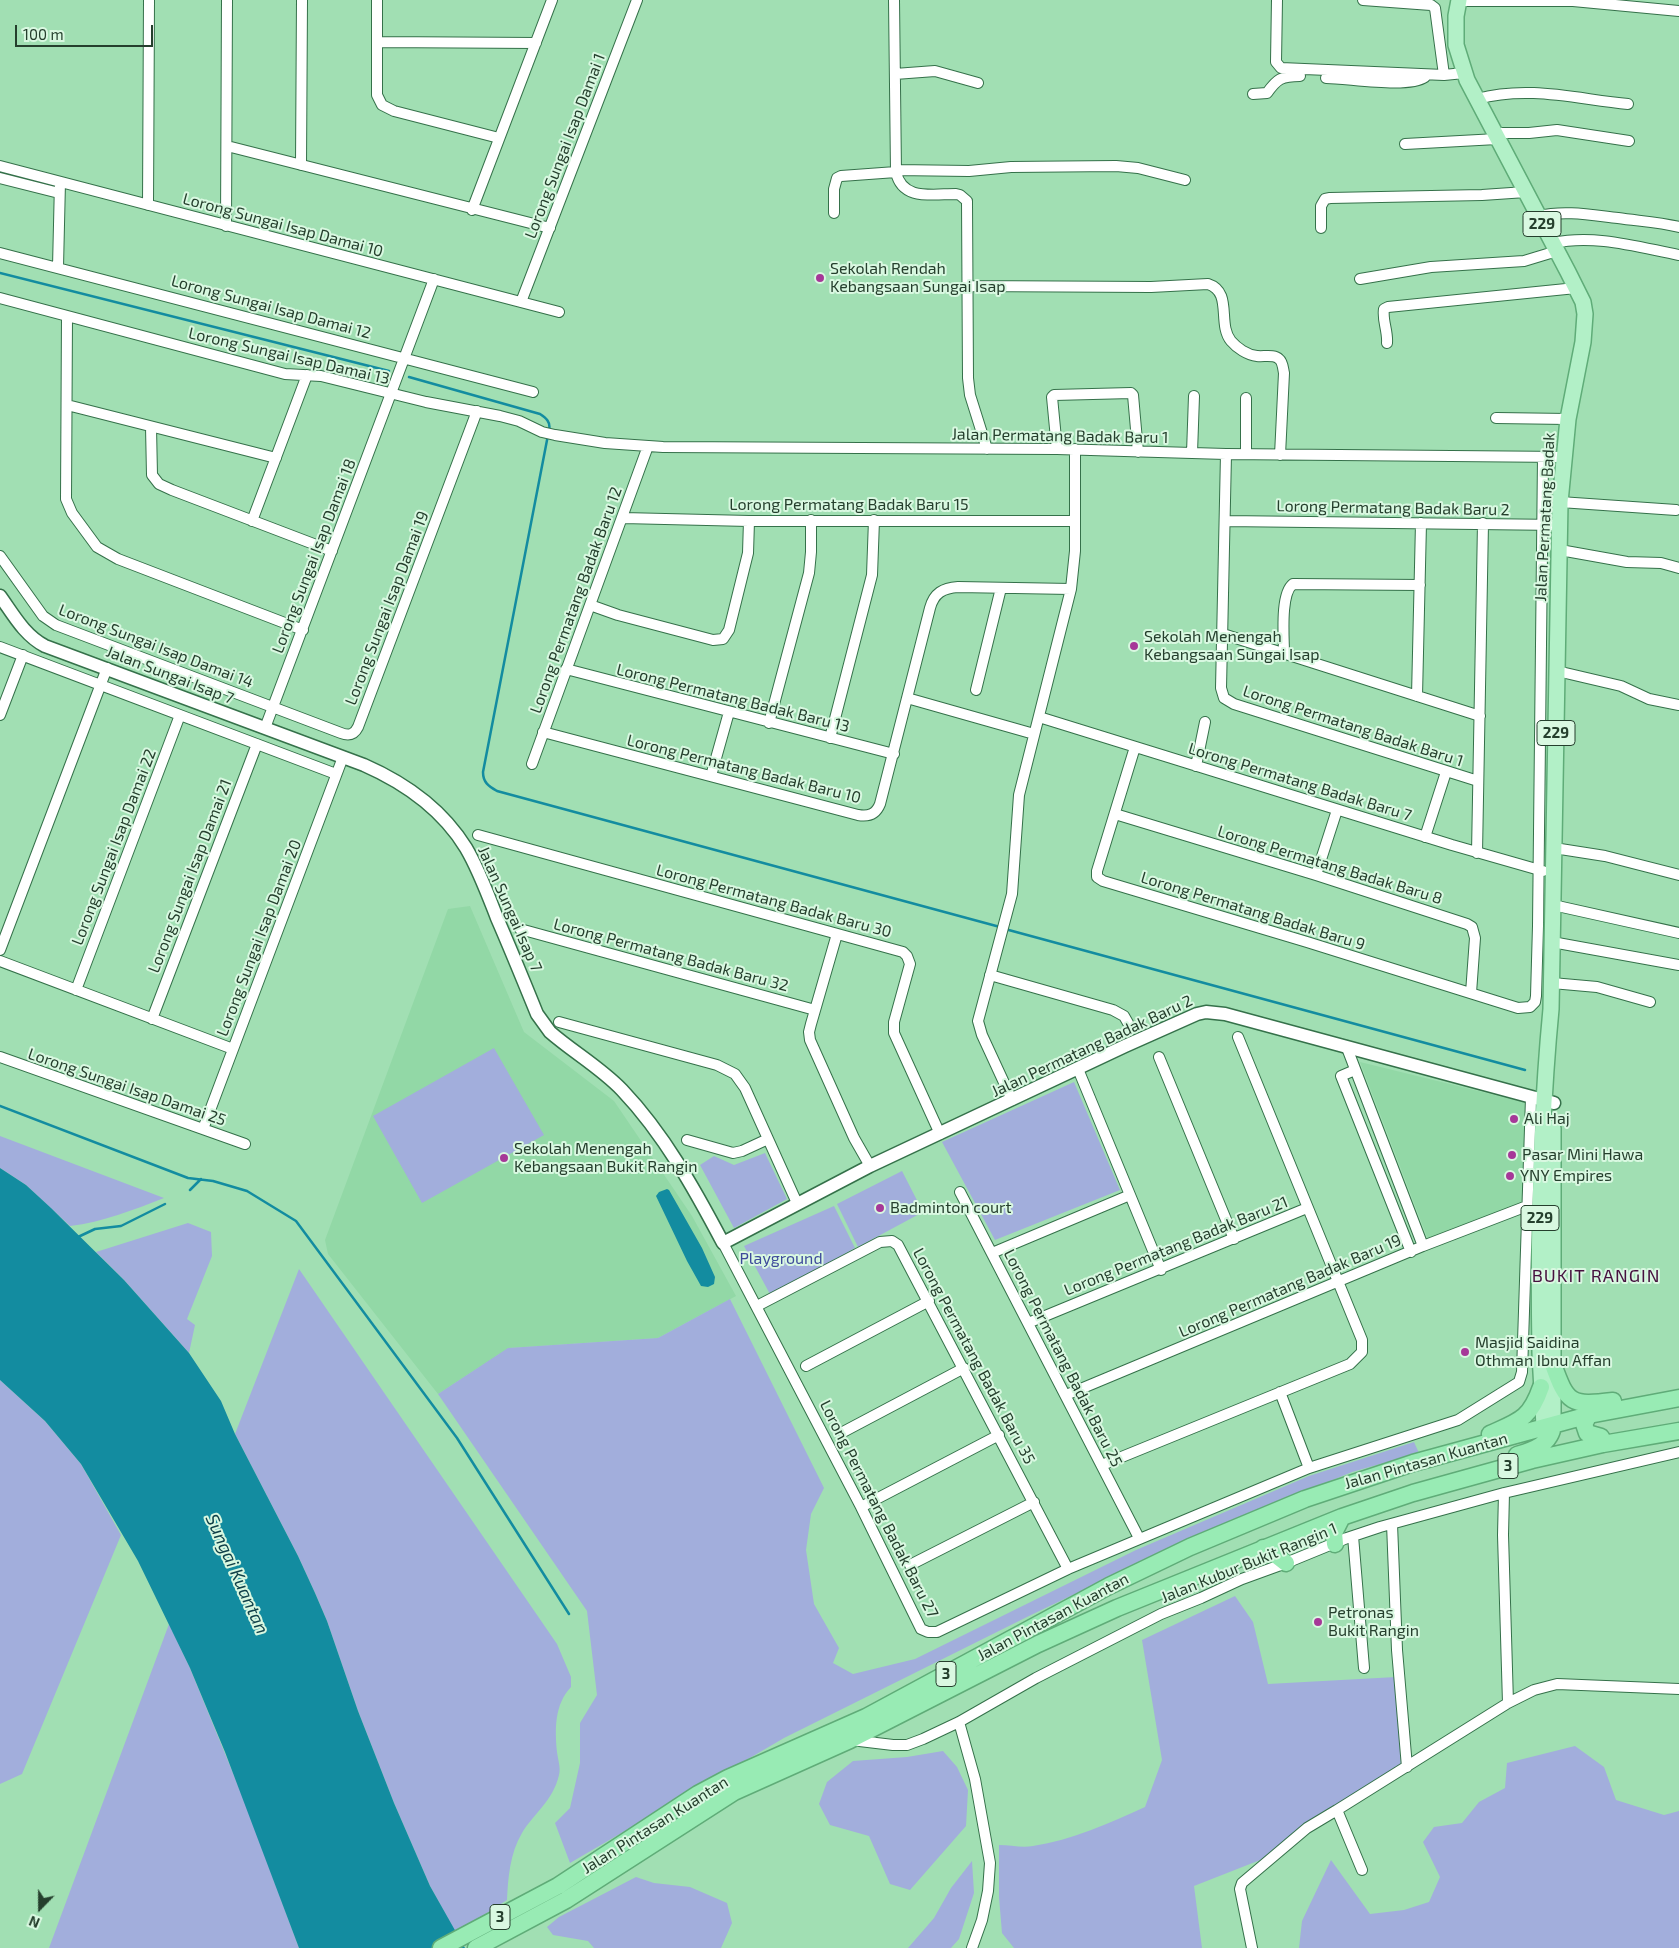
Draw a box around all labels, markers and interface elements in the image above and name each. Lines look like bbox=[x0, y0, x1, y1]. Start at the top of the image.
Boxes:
scale bar bbox=[18, 15, 155, 47]
text: 100 m bbox=[23, 25, 64, 43]
street label: Lorong Sungai Isap Damai 1 bbox=[521, 51, 609, 241]
street label: Lorong Sungai Isap Damai 10 bbox=[181, 189, 385, 261]
road number: 229 bbox=[1523, 212, 1561, 236]
place label: Sekolah Rendah Kebangsaan Sungai Isap bbox=[830, 259, 1005, 297]
street label: Lorong Sungai Isap Damai 12 bbox=[169, 271, 373, 343]
marker: Sekolah Rendah Kebangsaan Sungai Isap bbox=[814, 272, 826, 284]
street label: Lorong Sungai Isap Damai 13 bbox=[187, 323, 391, 389]
street label: Jalan Permatang Badak Baru 1 bbox=[951, 425, 1169, 447]
street label: Jalan Permatang Badak bbox=[1531, 432, 1559, 602]
street label: Lorong Sungai Isap Damai 18 bbox=[268, 456, 360, 656]
street label: Lorong Permatang Badak Baru 12 bbox=[526, 484, 626, 716]
street label: Lorong Permatang Badak Baru 15 bbox=[729, 495, 969, 515]
street label: Lorong Permatang Badak Baru 2 bbox=[1276, 496, 1510, 520]
street label: Lorong Sungai Isap Damai 19 bbox=[341, 508, 433, 708]
street label: Lorong Sungai Isap Damai 14 bbox=[56, 600, 256, 692]
place label: Sekolah Menengah Kebangsaan Sungai Isap bbox=[1144, 627, 1319, 665]
marker: Sekolah Menengah Kebangsaan Sungai Isap bbox=[1128, 640, 1140, 652]
street label: Jalan Sungai Isap 7 bbox=[103, 642, 237, 708]
street label: Lorong Permatang Badak Baru 13 bbox=[614, 660, 852, 736]
street label: Lorong Permatang Badak Baru 1 bbox=[1240, 681, 1466, 771]
road number: 229 bbox=[1537, 720, 1575, 746]
street label: Lorong Permatang Badak Baru 10 bbox=[625, 731, 863, 807]
street label: Lorong Permatang Badak Baru 7 bbox=[1186, 739, 1414, 825]
street label: Lorong Sungai Isap Damai 22 bbox=[68, 746, 160, 948]
street label: Lorong Sungai Isap Damai 21 bbox=[144, 776, 236, 976]
street label: Lorong Permatang Badak Baru 8 bbox=[1215, 822, 1445, 908]
street label: Lorong Sungai Isap Damai 20 bbox=[213, 837, 305, 1039]
street label: Jalan Sungai Isap 7 bbox=[474, 843, 546, 975]
street label: Lorong Permatang Badak Baru 30 bbox=[654, 860, 894, 942]
street label: Lorong Permatang Badak Baru 9 bbox=[1139, 868, 1367, 954]
street label: Lorong Permatang Badak Baru 32 bbox=[552, 914, 790, 996]
street label: Jalan Permatang Badak Baru 2 bbox=[988, 991, 1196, 1101]
street label: Lorong Sungai Isap Damai 25 bbox=[25, 1044, 229, 1130]
place label: Ali Haj bbox=[1524, 1109, 1570, 1129]
marker: Ali Haj bbox=[1508, 1113, 1520, 1125]
place label: Sekolah Menengah Kebangsaan Bukit Rangin bbox=[514, 1139, 698, 1177]
place label: Pasar Mini Hawa bbox=[1522, 1145, 1643, 1165]
marker: Pasar Mini Hawa bbox=[1506, 1149, 1518, 1161]
marker: Sekolah Menengah Kebangsaan Bukit Rangin bbox=[498, 1152, 510, 1164]
place label: YNY Empires bbox=[1520, 1166, 1612, 1186]
marker: YNY Empires bbox=[1504, 1170, 1516, 1182]
street label: Lorong Permatang Badak Baru 21 bbox=[1061, 1192, 1291, 1300]
place label: Badminton court bbox=[890, 1198, 1012, 1218]
marker: Badminton court bbox=[874, 1202, 886, 1214]
road number: 229 bbox=[1521, 1206, 1559, 1230]
street label: Lorong Permatang Badak Baru 19 bbox=[1176, 1230, 1404, 1342]
street label: Lorong Permatang Badak Baru 35 bbox=[909, 1245, 1039, 1467]
street label: Lorong Permatang Badak Baru 25 bbox=[1000, 1246, 1126, 1470]
park label: Playground bbox=[739, 1249, 823, 1269]
district label: BUKIT RANGIN bbox=[1530, 1265, 1662, 1287]
place label: Masjid Saidina Othman Ibnu Affan bbox=[1475, 1333, 1611, 1371]
marker: Masjid Saidina Othman Ibnu Affan bbox=[1459, 1346, 1471, 1358]
street label: Lorong Permatang Badak Baru 27 bbox=[816, 1397, 942, 1621]
street label: Jalan Pintasan Kuantan bbox=[1342, 1429, 1510, 1493]
road number: 3 bbox=[1498, 1454, 1518, 1478]
water label: Sungai Kuantan bbox=[201, 1511, 273, 1637]
street label: Jalan Kubur Bukit Rangin 1 bbox=[1158, 1519, 1340, 1607]
street label: Jalan Pintasan Kuantan bbox=[974, 1569, 1132, 1665]
place label: Petronas Bukit Rangin bbox=[1328, 1603, 1419, 1641]
marker: Petronas Bukit Rangin bbox=[1312, 1616, 1324, 1628]
road number: 3 bbox=[936, 1662, 956, 1686]
street label: Jalan Pintasan Kuantan bbox=[578, 1772, 732, 1878]
north arrow bbox=[15, 1883, 65, 1933]
road number: 3 bbox=[490, 1904, 510, 1930]
text: N bbox=[26, 1913, 42, 1932]

